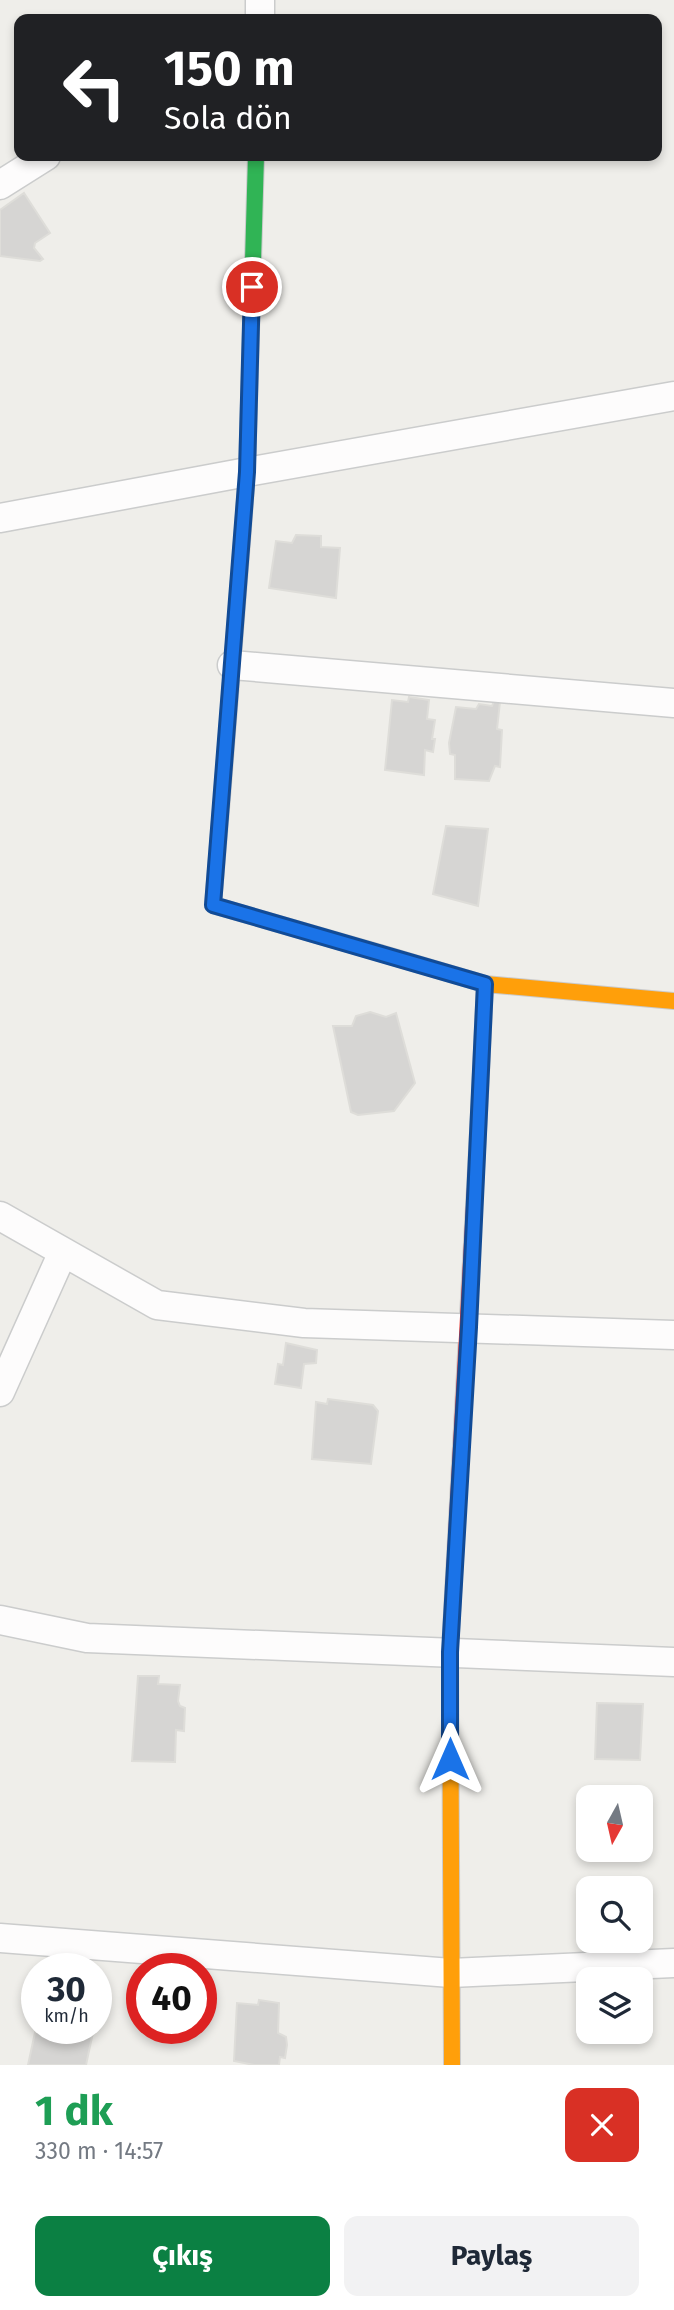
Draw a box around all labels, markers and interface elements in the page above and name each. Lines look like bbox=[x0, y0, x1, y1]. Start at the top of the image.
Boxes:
text: 150 m bbox=[164, 39, 295, 98]
icon: left bbox=[49, 42, 140, 133]
text: Sola dön bbox=[164, 99, 292, 137]
pin bbox=[222, 257, 282, 317]
icon: arrive bbox=[233, 268, 271, 306]
position arrow bbox=[413, 1722, 487, 1796]
north arrow bbox=[576, 1785, 653, 1862]
map controls bbox=[576, 1785, 653, 2044]
button: search bbox=[576, 1876, 653, 1953]
speed limit sign: 40 bbox=[126, 1953, 217, 2044]
button: layers bbox=[576, 1967, 653, 2044]
text: 30 bbox=[47, 1968, 86, 2010]
text: km/h bbox=[44, 2005, 89, 2027]
text: 1 dk bbox=[35, 2086, 113, 2136]
button: close bbox=[565, 2088, 639, 2162]
text: 330 m · 14:57 bbox=[35, 2137, 163, 2165]
button: Çıkış bbox=[35, 2216, 330, 2296]
button: Paylaş bbox=[344, 2216, 639, 2296]

